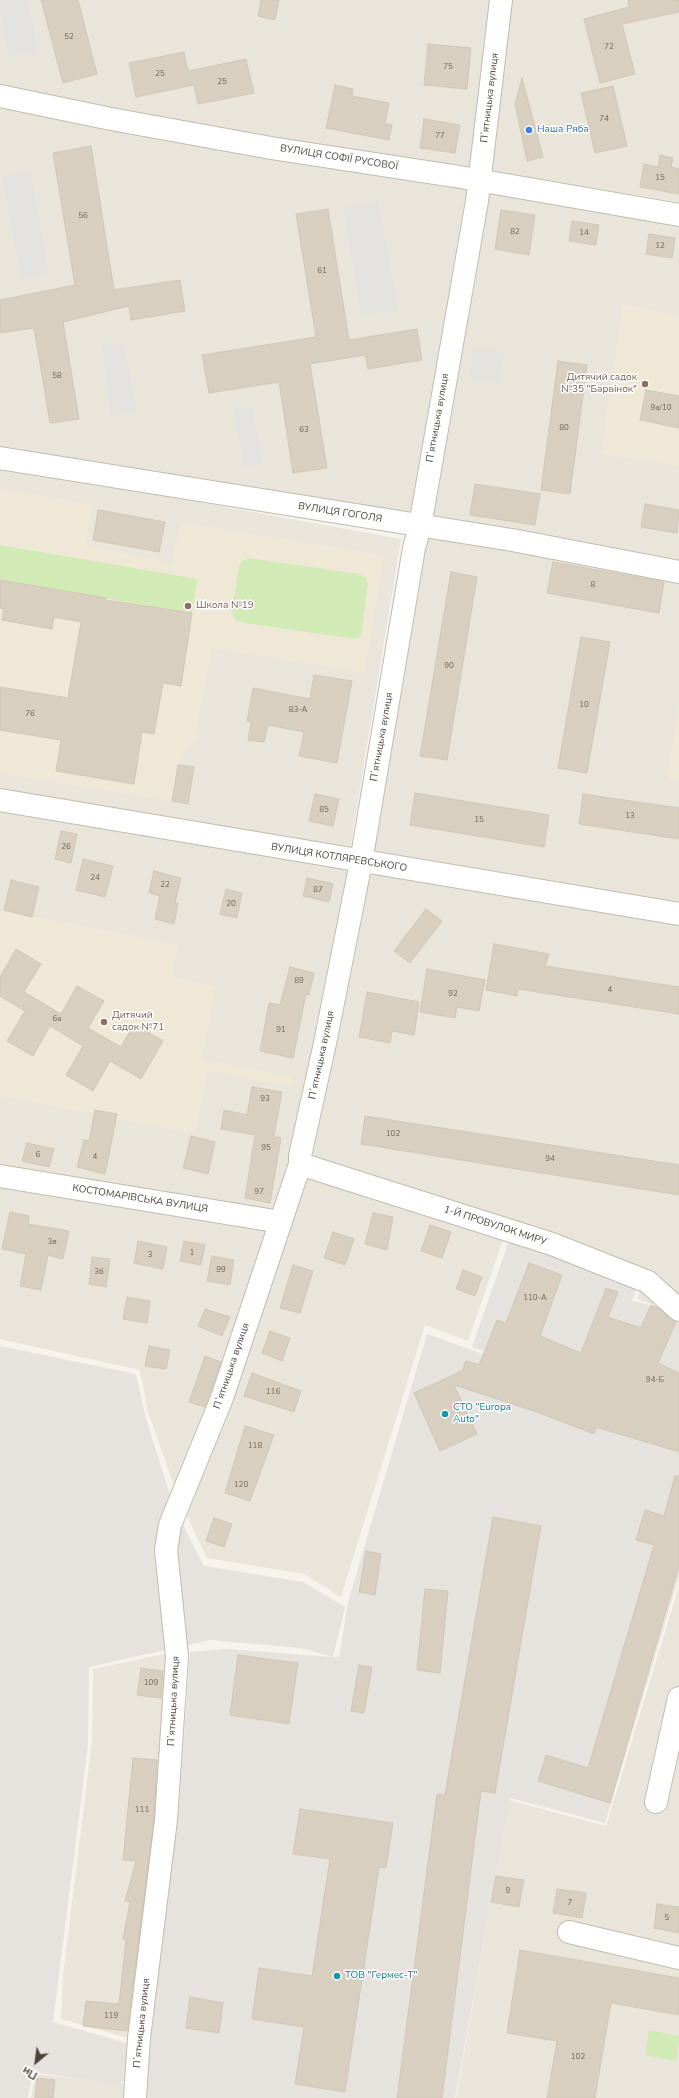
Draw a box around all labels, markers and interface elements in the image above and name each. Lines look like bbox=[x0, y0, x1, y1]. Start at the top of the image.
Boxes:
house number: 52 bbox=[64, 32, 74, 42]
house number: 72 bbox=[604, 42, 614, 52]
street label: Пʼятницька вулиця bbox=[479, 52, 501, 144]
house number: 75 bbox=[443, 62, 453, 72]
house number: 25 bbox=[155, 69, 165, 79]
house number: 25 bbox=[217, 77, 227, 87]
house number: 74 bbox=[599, 114, 609, 124]
place label: Наша Ряба bbox=[537, 124, 589, 136]
marker: Наша Ряба bbox=[524, 125, 534, 135]
house number: 77 bbox=[435, 131, 445, 141]
street label: ВУЛИЦЯ СОФІЇ РУСОВОЇ bbox=[279, 143, 399, 173]
house number: 15 bbox=[655, 173, 665, 183]
house number: 56 bbox=[78, 211, 88, 221]
house number: 82 bbox=[510, 227, 520, 237]
house number: 14 bbox=[579, 228, 589, 238]
house number: 12 bbox=[655, 241, 665, 251]
house number: 61 bbox=[317, 266, 327, 276]
house number: 58 bbox=[52, 371, 62, 381]
place label: Дитячий садок №35 "Барвінок" bbox=[561, 372, 637, 396]
street label: Пʼятницька вулиця bbox=[424, 373, 452, 463]
marker: Дитячий садок №35 "Барвінок" bbox=[640, 379, 650, 389]
house number: 9а/10 bbox=[651, 403, 671, 413]
house number: 80 bbox=[559, 423, 569, 433]
house number: 63 bbox=[299, 425, 309, 435]
street label: ВУЛИЦЯ ГОГОЛЯ bbox=[297, 500, 383, 526]
house number: 8 bbox=[591, 580, 595, 590]
place label: Школа №19 bbox=[196, 600, 254, 612]
marker: Школа №19 bbox=[183, 601, 193, 611]
house number: 90 bbox=[444, 661, 454, 671]
street label: Пʼятницька вулиця bbox=[368, 692, 396, 782]
house number: 10 bbox=[579, 700, 589, 710]
house number: 83-А bbox=[289, 705, 307, 715]
house number: 76 bbox=[25, 709, 35, 719]
house number: 85 bbox=[319, 805, 329, 815]
house number: 13 bbox=[625, 811, 635, 821]
house number: 15 bbox=[474, 815, 484, 825]
street label: ВУЛИЦЯ КОТЛЯРЕВСЬКОГО bbox=[270, 841, 408, 875]
house number: 26 bbox=[61, 842, 71, 852]
house number: 24 bbox=[90, 873, 100, 883]
house number: 22 bbox=[160, 880, 170, 890]
house number: 87 bbox=[313, 885, 323, 895]
house number: 20 bbox=[226, 899, 236, 909]
house number: 89 bbox=[294, 976, 304, 986]
house number: 4 bbox=[608, 985, 612, 995]
house number: 92 bbox=[448, 989, 458, 999]
place label: Дитячий садок №71 bbox=[112, 1010, 164, 1034]
street label: Пʼятницька вулиця bbox=[307, 1010, 337, 1100]
house number: 6а bbox=[52, 1014, 62, 1024]
marker: Дитячий садок №71 bbox=[99, 1017, 109, 1027]
house number: 91 bbox=[276, 1025, 286, 1035]
house number: 93 bbox=[260, 1094, 270, 1104]
house number: 102 bbox=[386, 1129, 400, 1139]
house number: 95 bbox=[261, 1143, 271, 1153]
house number: 6 bbox=[36, 1150, 40, 1160]
house number: 4 bbox=[93, 1152, 97, 1162]
house number: 94 bbox=[545, 1154, 555, 1164]
street label: КОСТОМАРІВСЬКА ВУЛИЦЯ bbox=[71, 1182, 209, 1216]
house number: 97 bbox=[254, 1187, 264, 1197]
street label: 1-Й ПРОВУЛОК МИРУ bbox=[442, 1204, 548, 1248]
house number: 3в bbox=[47, 1237, 57, 1247]
house number: 1 bbox=[190, 1248, 194, 1258]
house number: 3 bbox=[148, 1250, 152, 1260]
house number: 99 bbox=[216, 1265, 226, 1275]
house number: 3б bbox=[94, 1267, 104, 1277]
house number: 110-А bbox=[523, 1293, 547, 1303]
street label: Пʼятницька вулиця bbox=[212, 1321, 252, 1411]
house number: 94-Б bbox=[646, 1375, 664, 1385]
house number: 116 bbox=[266, 1387, 280, 1397]
place label: СТО "Europa Auto" bbox=[453, 1402, 511, 1426]
marker: СТО "Europa Auto" bbox=[440, 1409, 450, 1419]
house number: 118 bbox=[248, 1441, 262, 1451]
house number: 120 bbox=[234, 1480, 248, 1490]
street label: Пʼятницька вулиця bbox=[166, 1656, 182, 1746]
house number: 109 bbox=[144, 1678, 158, 1688]
house number: 111 bbox=[135, 1805, 149, 1815]
house number: 9 bbox=[506, 1886, 510, 1896]
house number: 7 bbox=[568, 1898, 572, 1908]
house number: 5 bbox=[665, 1913, 669, 1923]
place label: ТОВ "Гермес-Т" bbox=[345, 1970, 418, 1982]
marker: ТОВ "Гермес-Т" bbox=[332, 1971, 342, 1981]
street label: Пʼятницька вулиця bbox=[131, 1977, 153, 2069]
house number: 119 bbox=[104, 2011, 118, 2021]
north arrow bbox=[16, 2042, 56, 2082]
house number: 102 bbox=[571, 2052, 585, 2062]
text: Пн bbox=[20, 2063, 40, 2083]

